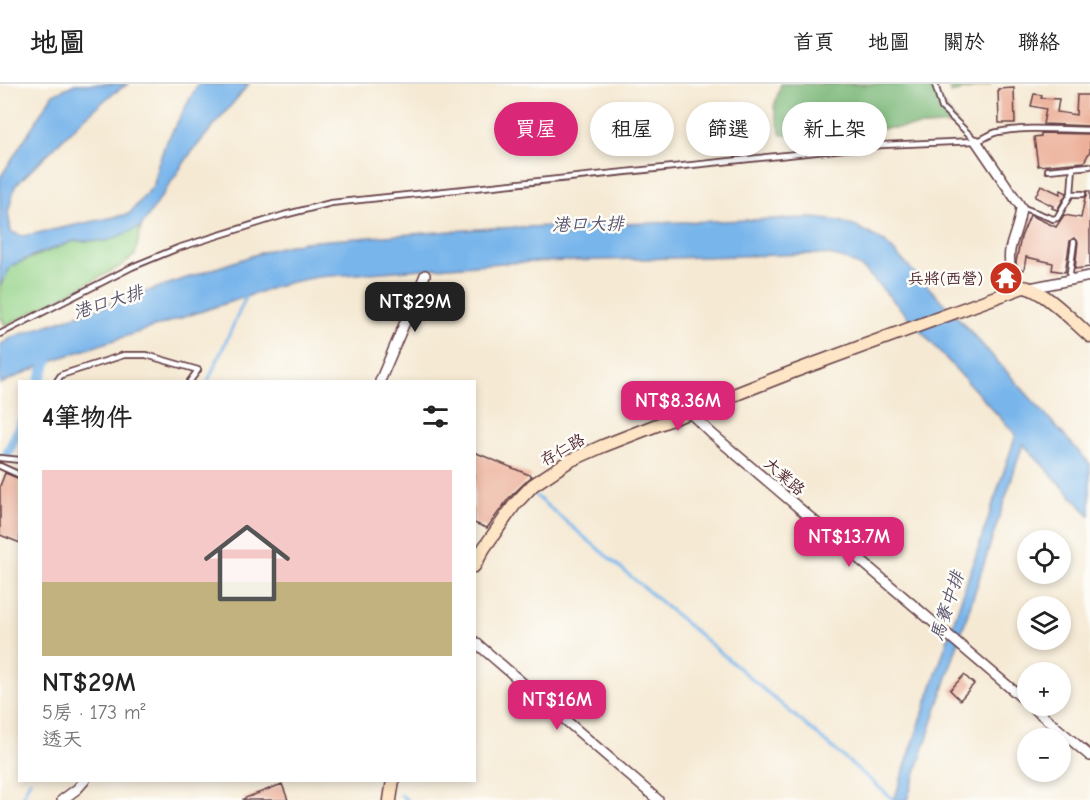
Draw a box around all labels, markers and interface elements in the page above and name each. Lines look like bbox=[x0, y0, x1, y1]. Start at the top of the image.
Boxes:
text: 地圖 bbox=[30, 27, 86, 59]
text: 首頁 bbox=[793, 30, 835, 54]
text: 地圖 bbox=[868, 30, 910, 54]
text: 關於 bbox=[943, 30, 985, 54]
text: 聯絡 bbox=[1018, 30, 1060, 54]
chip: 買屋 bbox=[494, 102, 578, 156]
chip: 租屋 bbox=[590, 102, 674, 156]
chip: 篩選 bbox=[686, 102, 770, 156]
chip: 新上架 bbox=[782, 102, 887, 156]
water label: 港口大排 bbox=[552, 213, 626, 236]
temple icon: 兵將(西營) bbox=[988, 260, 1024, 296]
place label: 兵將(西營) bbox=[908, 270, 983, 288]
water label: 港口大排 bbox=[71, 281, 148, 324]
pin: NT$29M bbox=[366, 282, 464, 333]
text: NT$29M bbox=[379, 290, 451, 313]
pin: NT$8.36M bbox=[616, 381, 740, 432]
text: NT$8.36M bbox=[635, 389, 721, 412]
icon: filters bbox=[419, 400, 452, 433]
text: 4筆物件 bbox=[42, 403, 132, 433]
street label: 存仁路 bbox=[537, 430, 588, 469]
street label: 大業路 bbox=[760, 454, 808, 499]
icon: home bbox=[193, 509, 301, 617]
pin: NT$13.7M bbox=[787, 517, 911, 568]
text: NT$13.7M bbox=[808, 525, 890, 548]
map controls bbox=[1017, 530, 1071, 782]
button: locate bbox=[1017, 530, 1071, 584]
water label: 馬賽中排 bbox=[926, 567, 969, 644]
button: layers bbox=[1017, 596, 1071, 650]
button: + bbox=[1017, 662, 1071, 716]
text: NT$29M bbox=[42, 668, 136, 698]
pin: NT$16M bbox=[508, 680, 606, 731]
text: NT$16M bbox=[522, 688, 592, 711]
text: 5房 · 173 m² bbox=[42, 701, 145, 724]
text: 透天 bbox=[42, 728, 82, 751]
button: − bbox=[1017, 728, 1071, 782]

